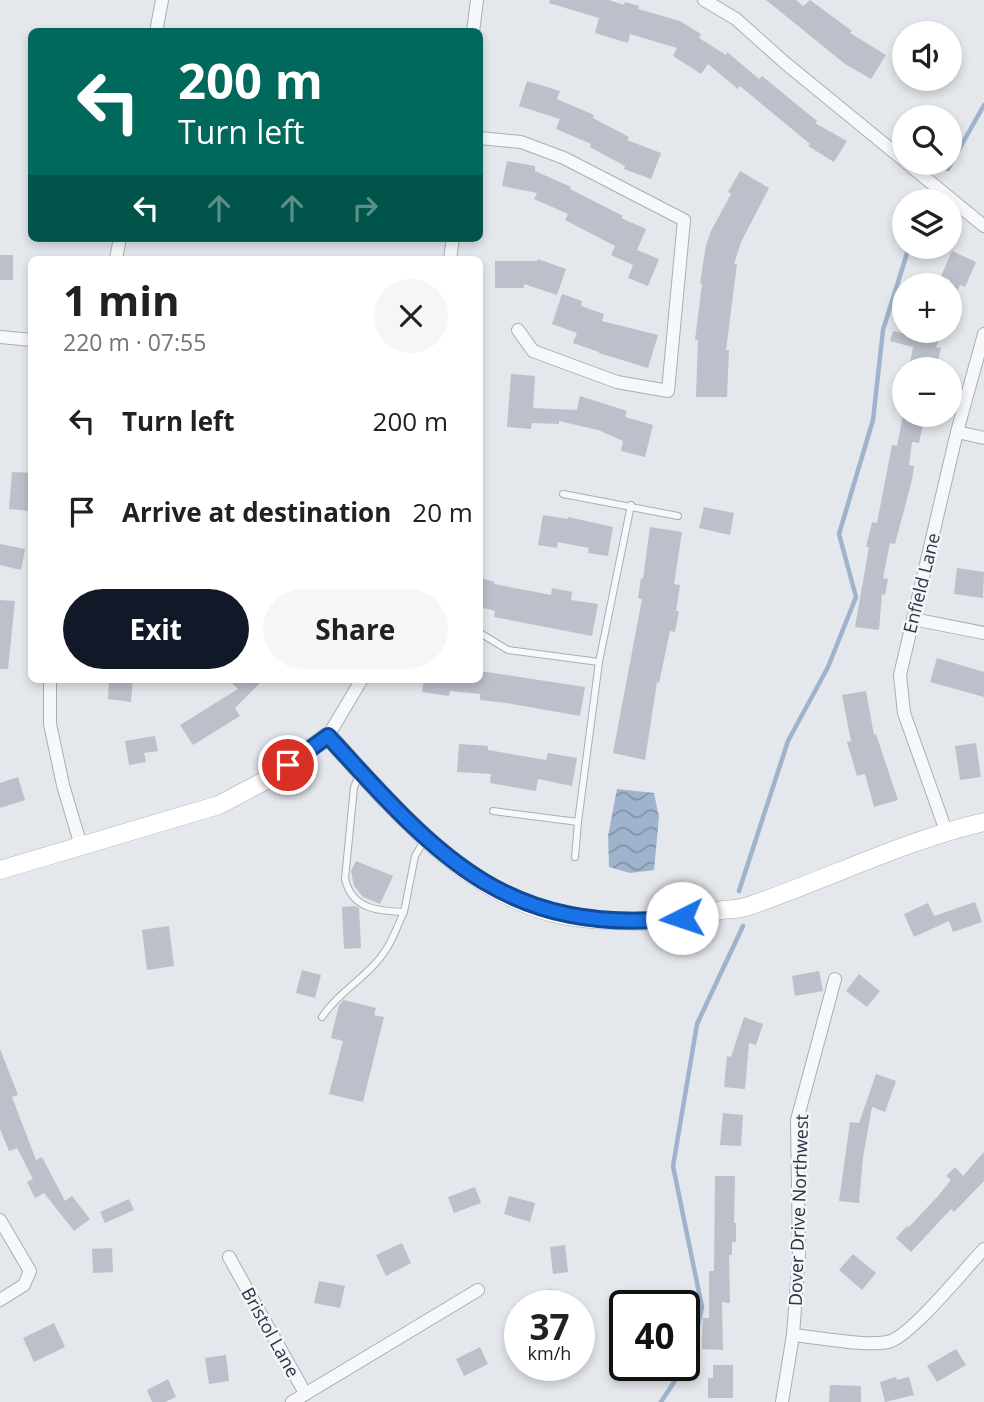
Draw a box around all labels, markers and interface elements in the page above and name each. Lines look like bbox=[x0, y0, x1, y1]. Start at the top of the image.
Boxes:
map controls bbox=[892, 21, 962, 427]
button: sound bbox=[892, 21, 962, 91]
text: 200 m bbox=[178, 47, 323, 113]
icon: left bbox=[63, 56, 154, 147]
button: search bbox=[892, 105, 962, 175]
text: Turn left bbox=[178, 110, 304, 153]
icon: left bbox=[127, 189, 165, 227]
icon: ahead bbox=[200, 189, 238, 227]
icon: ahead bbox=[273, 189, 311, 227]
icon: right bbox=[346, 189, 384, 227]
button: layers bbox=[892, 189, 962, 259]
text: 1 min bbox=[63, 271, 180, 328]
button: + bbox=[892, 273, 962, 343]
button: close bbox=[374, 279, 448, 353]
text: 220 m · 07:55 bbox=[63, 326, 206, 358]
button: − bbox=[892, 357, 962, 427]
icon: left bbox=[63, 402, 101, 440]
text: Turn left bbox=[122, 403, 234, 439]
text: 200 m bbox=[373, 403, 448, 439]
icon: arrive bbox=[63, 493, 101, 531]
text: Arrive at destination bbox=[122, 494, 391, 530]
text: 20 m bbox=[412, 494, 473, 530]
street label: Enfield Lane bbox=[897, 530, 945, 636]
button: Exit bbox=[63, 589, 249, 669]
button: Share bbox=[263, 589, 448, 669]
pin bbox=[258, 735, 318, 795]
icon: arrive bbox=[269, 746, 307, 784]
position arrow bbox=[645, 881, 719, 955]
street label: Dover Drive Northwest bbox=[783, 1114, 813, 1306]
street label: Bristol Lane bbox=[236, 1283, 306, 1381]
speed limit sign: 40 bbox=[609, 1290, 700, 1381]
text: 37 bbox=[529, 1303, 570, 1350]
text: km/h bbox=[528, 1341, 571, 1365]

